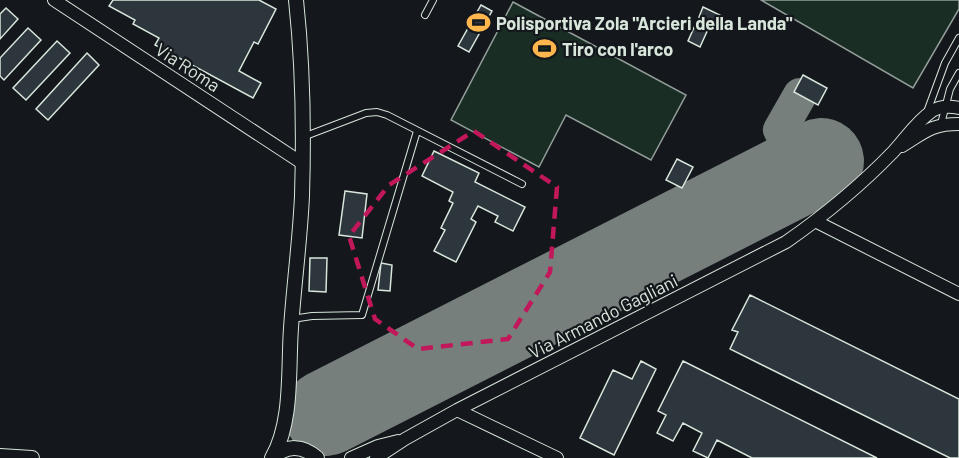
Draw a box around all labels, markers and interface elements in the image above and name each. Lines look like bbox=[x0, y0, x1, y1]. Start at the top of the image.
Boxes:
sports icon: Polisportiva Zola "Arcieri della Landa" bbox=[465, 10, 491, 36]
place label: Polisportiva Zola "Arcieri della Landa" bbox=[496, 12, 793, 34]
sports icon: Tiro con l'arco bbox=[531, 36, 557, 62]
street label: Via Roma bbox=[151, 38, 225, 96]
place label: Tiro con l'arco bbox=[562, 38, 673, 60]
street label: Via Armando Gagliani bbox=[525, 269, 681, 363]

